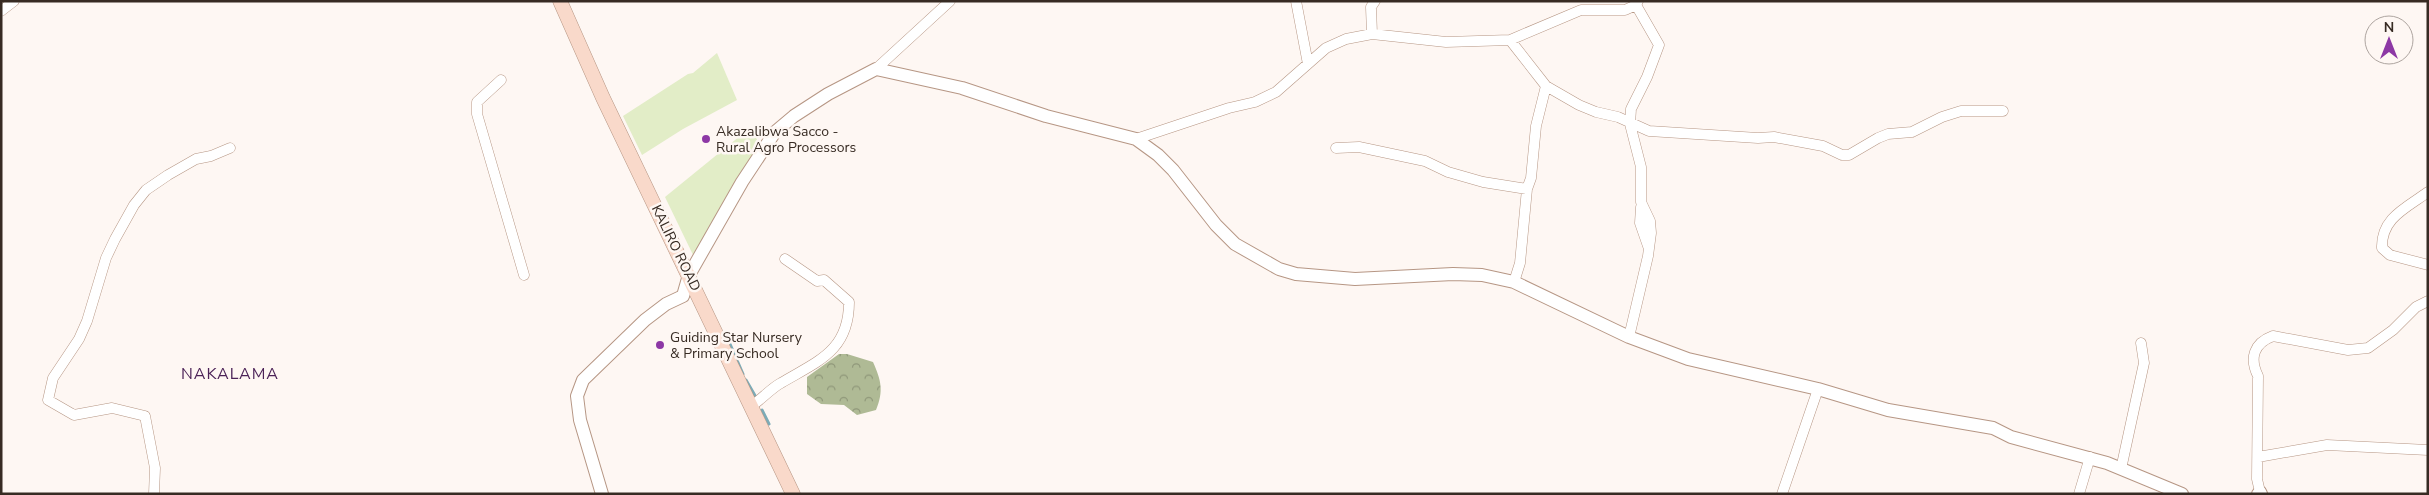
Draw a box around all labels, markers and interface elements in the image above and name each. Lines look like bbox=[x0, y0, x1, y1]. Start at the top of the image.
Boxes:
north arrow bbox=[2364, 15, 2414, 65]
text: N bbox=[2384, 18, 2394, 37]
place label: Akazalibwa Sacco - Rural Agro Processors bbox=[716, 122, 856, 157]
marker: Akazalibwa Sacco - Rural Agro Processors bbox=[700, 133, 712, 145]
street label: KALIRO ROAD bbox=[647, 202, 705, 294]
place label: Guiding Star Nursery & Primary School bbox=[670, 328, 803, 363]
marker: Guiding Star Nursery & Primary School bbox=[654, 339, 666, 351]
district label: NAKALAMA bbox=[181, 363, 279, 385]

